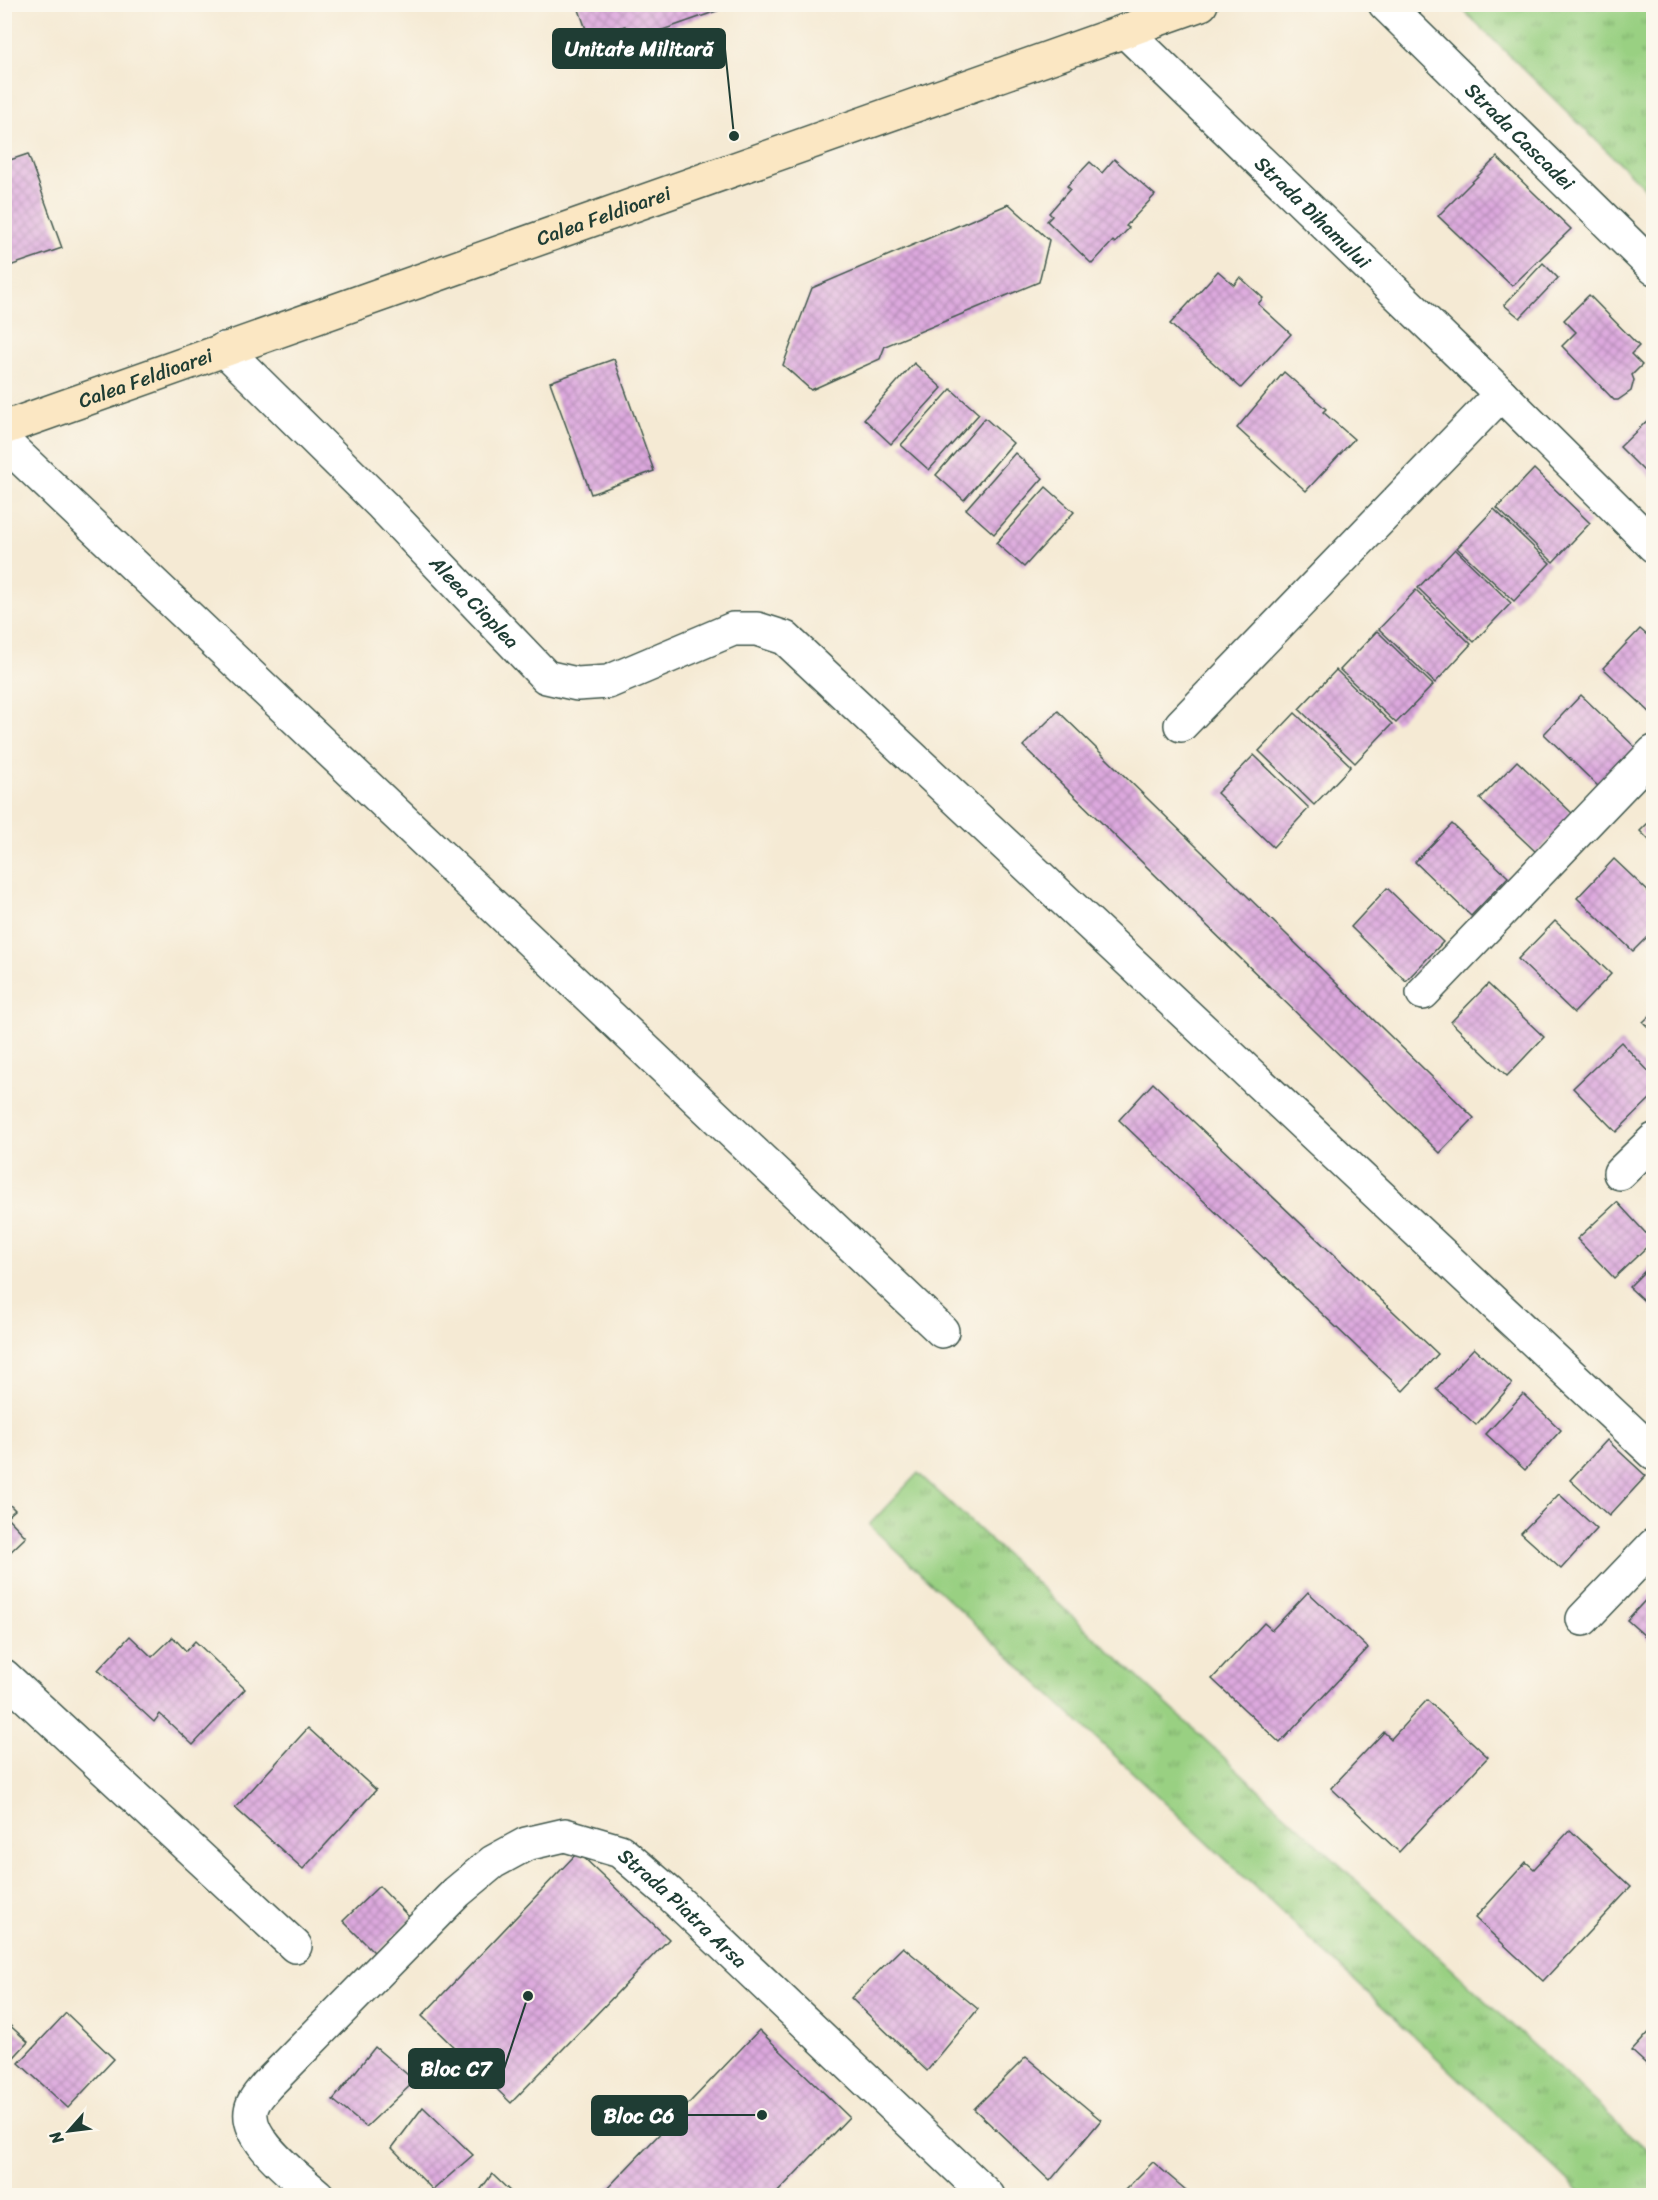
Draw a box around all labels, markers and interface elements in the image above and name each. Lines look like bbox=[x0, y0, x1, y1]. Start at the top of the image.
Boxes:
callout: Unitate Militară bbox=[553, 29, 725, 68]
text: Unitate Militară bbox=[565, 30, 715, 68]
street label: Strada Cascadei bbox=[1456, 74, 1583, 200]
street label: Strada Dihamului bbox=[1246, 147, 1380, 279]
street label: Calea Feldioarei bbox=[532, 176, 676, 256]
street label: Calea Feldioarei bbox=[73, 338, 218, 418]
street label: Aleea Cioplea bbox=[420, 547, 528, 657]
street label: Strada Piatra Arsa bbox=[610, 1839, 756, 1977]
callout: Bloc C7 bbox=[409, 2049, 504, 2088]
text: Bloc C7 bbox=[421, 2050, 493, 2088]
callout: Bloc C6 bbox=[592, 2096, 687, 2135]
text: Bloc C6 bbox=[604, 2097, 675, 2135]
north arrow bbox=[39, 2101, 99, 2161]
text: N bbox=[40, 2125, 72, 2150]

